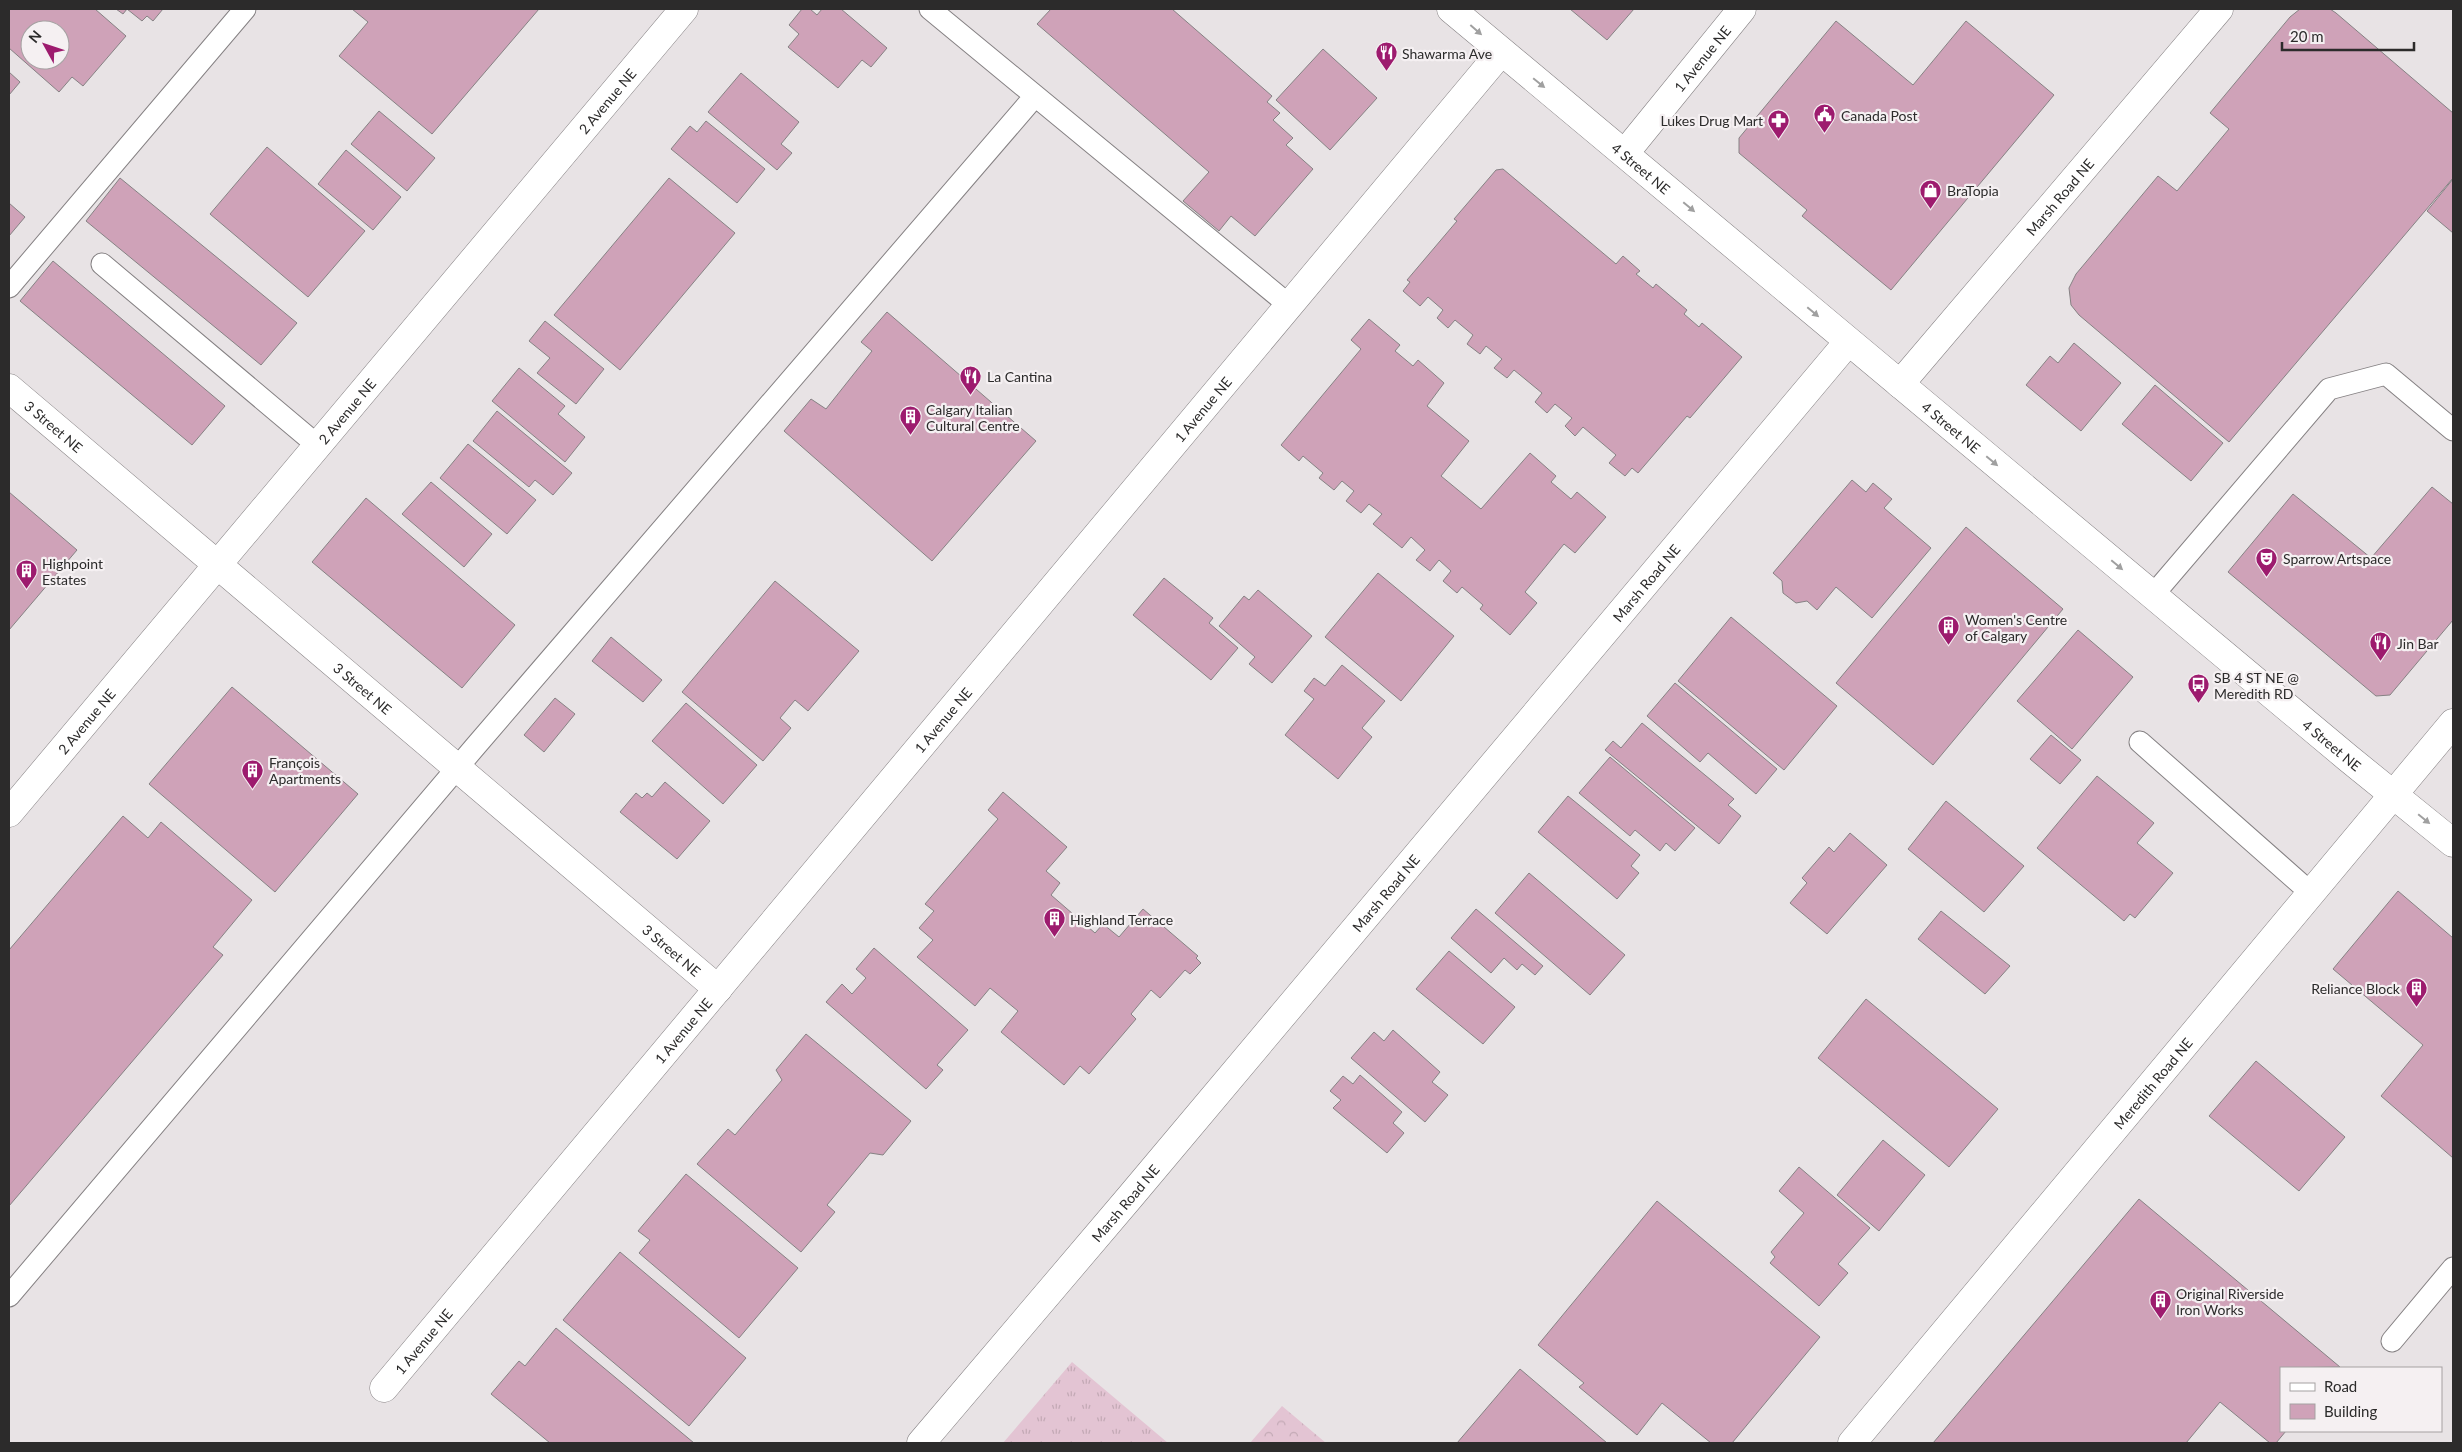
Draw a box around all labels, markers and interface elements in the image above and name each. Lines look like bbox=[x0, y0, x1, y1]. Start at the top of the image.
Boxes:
north arrow bbox=[20, 20, 70, 70]
scale bar bbox=[2282, 20, 2414, 52]
street label: 1 Avenue NE bbox=[1670, 22, 1734, 95]
one-way arrow bbox=[1470, 24, 1482, 36]
text: N bbox=[25, 27, 45, 46]
text: 20 m bbox=[2290, 27, 2324, 45]
restaurant icon: Shawarma Ave bbox=[1374, 41, 1398, 72]
place label: Shawarma Ave bbox=[1402, 45, 1492, 62]
street label: 2 Avenue NE bbox=[575, 65, 639, 137]
one-way arrow bbox=[1532, 77, 1545, 88]
public building icon: Canada Post bbox=[1813, 103, 1837, 134]
place label: Canada Post bbox=[1841, 107, 1918, 124]
pharmacy icon: Lukes Drug Mart bbox=[1767, 108, 1791, 139]
place label: Lukes Drug Mart bbox=[1661, 112, 1763, 129]
street label: 4 Street NE bbox=[1609, 139, 1674, 197]
street label: Marsh Road NE bbox=[2022, 155, 2097, 239]
shop icon: BraTopia bbox=[1919, 178, 1943, 209]
place label: BraTopia bbox=[1947, 182, 1999, 199]
one-way arrow bbox=[1683, 202, 1696, 213]
one-way arrow bbox=[1807, 307, 1820, 318]
restaurant icon: La Cantina bbox=[959, 364, 983, 395]
place label: La Cantina bbox=[987, 368, 1052, 385]
street label: 1 Avenue NE bbox=[1170, 373, 1235, 445]
street label: 2 Avenue NE bbox=[314, 375, 379, 447]
street label: 3 Street NE bbox=[21, 397, 87, 456]
street label: 4 Street NE bbox=[1919, 398, 1984, 456]
place label: Calgary Italian Cultural Centre bbox=[926, 401, 1020, 434]
building icon: Calgary Italian Cultural Centre bbox=[898, 405, 922, 436]
one-way arrow bbox=[1986, 455, 1998, 466]
street label: Marsh Road NE bbox=[1609, 541, 1683, 625]
theatre icon: Sparrow Artspace bbox=[2255, 546, 2279, 577]
place label: Sparrow Artspace bbox=[2283, 550, 2391, 567]
place label: Highpoint Estates bbox=[42, 555, 103, 588]
building icon: Highpoint Estates bbox=[14, 559, 38, 590]
one-way arrow bbox=[2110, 560, 2123, 571]
place label: Women's Centre of Calgary bbox=[1965, 611, 2067, 644]
building icon: Women's Centre of Calgary bbox=[1937, 615, 1961, 646]
restaurant icon: Jin Bar bbox=[2369, 631, 2393, 662]
place label: Jin Bar bbox=[2397, 635, 2439, 652]
street label: 3 Street NE bbox=[330, 659, 396, 717]
place label: SB 4 ST NE @ Meredith RD bbox=[2214, 669, 2299, 702]
bus stop icon: SB 4 ST NE @ Meredith RD bbox=[2186, 673, 2210, 704]
street label: 1 Avenue NE bbox=[910, 684, 975, 756]
street label: 2 Avenue NE bbox=[54, 685, 118, 757]
street label: 4 Street NE bbox=[2299, 716, 2365, 774]
place label: François Apartments bbox=[269, 754, 341, 787]
building icon: François Apartments bbox=[241, 758, 265, 789]
one-way arrow bbox=[2417, 813, 2430, 824]
street label: Marsh Road NE bbox=[1348, 851, 1423, 935]
building icon: Highland Terrace bbox=[1042, 907, 1066, 938]
place label: Highland Terrace bbox=[1070, 911, 1173, 928]
street label: 3 Street NE bbox=[639, 920, 704, 979]
building icon: Reliance Block bbox=[2404, 976, 2428, 1007]
place label: Reliance Block bbox=[2311, 980, 2401, 997]
street label: 1 Avenue NE bbox=[651, 994, 715, 1067]
street label: Meredith Road NE bbox=[2110, 1034, 2195, 1132]
street label: Marsh Road NE bbox=[1087, 1161, 1162, 1245]
place label: Original Riverside Iron Works bbox=[2176, 1285, 2284, 1318]
building icon: Original Riverside Iron Works bbox=[2148, 1289, 2172, 1320]
street label: 1 Avenue NE bbox=[391, 1305, 455, 1377]
legend bbox=[2280, 1367, 2442, 1432]
text: Road bbox=[2324, 1377, 2357, 1395]
text: Building bbox=[2324, 1402, 2377, 1420]

